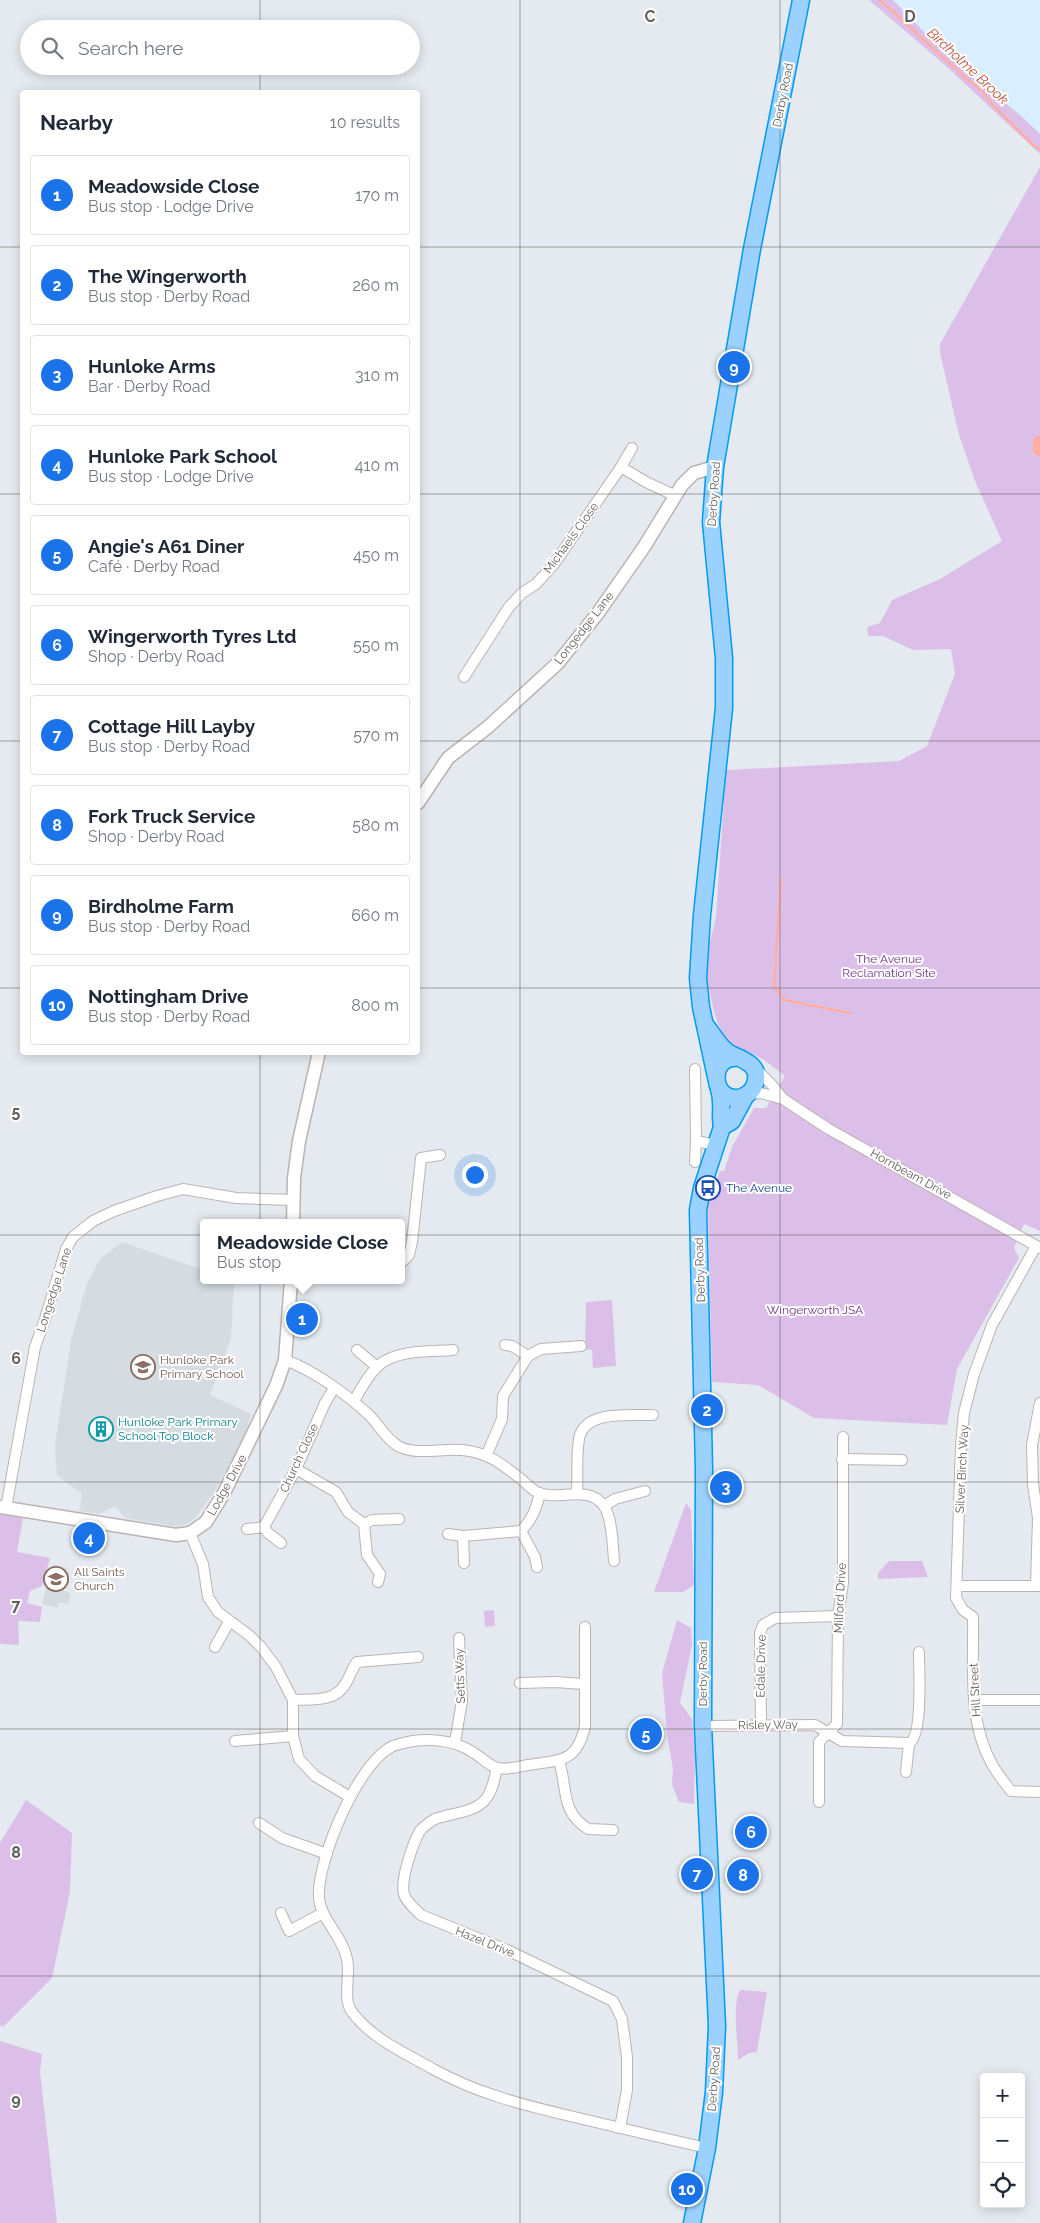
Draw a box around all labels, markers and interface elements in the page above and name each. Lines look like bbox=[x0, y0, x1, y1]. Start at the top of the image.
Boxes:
text: C bbox=[645, 7, 656, 26]
text: D bbox=[904, 7, 916, 26]
search box bbox=[20, 20, 420, 75]
water label: Birdholme Brook bbox=[924, 24, 1012, 108]
icon: search bbox=[38, 34, 66, 62]
text: Search here bbox=[78, 37, 184, 59]
street label: Derby Road bbox=[770, 62, 796, 128]
text: Nearby bbox=[40, 110, 113, 135]
text: 10 results bbox=[330, 113, 400, 132]
text: Meadowside Close bbox=[88, 175, 259, 197]
text: 1 bbox=[53, 186, 61, 205]
text: 170 m bbox=[355, 186, 399, 205]
text: Bus stop · Lodge Drive bbox=[88, 197, 254, 216]
text: The Wingerworth bbox=[88, 265, 247, 287]
text: 2 bbox=[52, 276, 62, 295]
text: 260 m bbox=[352, 276, 399, 295]
text: Bus stop · Derby Road bbox=[88, 287, 250, 306]
pin: 9 bbox=[718, 348, 750, 386]
text: Hunloke Arms bbox=[88, 355, 216, 377]
text: 3 bbox=[53, 366, 61, 385]
text: 310 m bbox=[355, 366, 399, 385]
text: Bar · Derby Road bbox=[88, 377, 211, 396]
text: Hunloke Park School bbox=[88, 445, 277, 467]
text: 4 bbox=[52, 456, 62, 475]
text: 410 m bbox=[355, 456, 399, 475]
street label: Derby Road bbox=[705, 461, 723, 527]
text: Bus stop · Lodge Drive bbox=[88, 467, 254, 486]
street label: Michaels Close bbox=[541, 500, 601, 576]
text: Angie's A61 Diner bbox=[88, 535, 244, 557]
text: 5 bbox=[53, 546, 61, 565]
text: 450 m bbox=[353, 546, 399, 565]
text: Café · Derby Road bbox=[88, 557, 220, 576]
street label: Longedge Lane bbox=[551, 589, 617, 667]
text: Wingerworth Tyres Ltd bbox=[88, 625, 296, 647]
text: 6 bbox=[52, 636, 62, 655]
text: 550 m bbox=[353, 636, 399, 655]
text: Shop · Derby Road bbox=[88, 647, 224, 666]
text: Cottage Hill Layby bbox=[88, 715, 255, 737]
text: 7 bbox=[53, 726, 61, 745]
text: 570 m bbox=[353, 726, 399, 745]
text: Bus stop · Derby Road bbox=[88, 737, 250, 756]
text: Fork Truck Service bbox=[88, 805, 255, 827]
text: 8 bbox=[52, 816, 62, 835]
text: 580 m bbox=[352, 816, 399, 835]
text: Shop · Derby Road bbox=[88, 827, 224, 846]
text: Birdholme Farm bbox=[88, 895, 234, 917]
text: 9 bbox=[52, 906, 62, 925]
text: 660 m bbox=[351, 906, 399, 925]
text: Bus stop · Derby Road bbox=[88, 917, 250, 936]
park label: The Avenue Reclamation Site bbox=[842, 952, 936, 980]
text: Nottingham Drive bbox=[88, 985, 249, 1007]
text: 10 bbox=[48, 996, 66, 1015]
text: 800 m bbox=[351, 996, 399, 1015]
text: Bus stop · Derby Road bbox=[88, 1007, 250, 1026]
text: 5 bbox=[12, 1102, 21, 1121]
street label: Hornbeam Drive bbox=[868, 1146, 954, 1202]
your location bbox=[462, 1162, 488, 1188]
bus stop icon: The Avenue bbox=[695, 1175, 721, 1201]
place label: The Avenue bbox=[726, 1181, 792, 1195]
popup bbox=[200, 1219, 405, 1284]
text: Meadowside Close bbox=[217, 1231, 388, 1253]
street label: Derby Road bbox=[692, 1237, 708, 1303]
street label: Longedge Lane bbox=[34, 1246, 74, 1334]
text: Bus stop bbox=[217, 1253, 281, 1272]
pin: 1 bbox=[286, 1300, 318, 1338]
park label: Wingerworth JSA bbox=[767, 1303, 863, 1317]
text: 6 bbox=[11, 1349, 21, 1368]
place label: Hunloke Park Primary School bbox=[160, 1353, 244, 1381]
school or university icon: Hunloke Park Primary School bbox=[130, 1354, 156, 1380]
pin: 2 bbox=[691, 1391, 723, 1429]
place label: Hunloke Park Primary School Top Block bbox=[118, 1415, 238, 1443]
building icon: Hunloke Park Primary School Top Block bbox=[88, 1416, 114, 1442]
street label: Church Close bbox=[277, 1421, 321, 1495]
street label: Silver Birch Way bbox=[953, 1424, 971, 1514]
street label: Lodge Drive bbox=[204, 1452, 250, 1518]
pin: 3 bbox=[710, 1468, 742, 1506]
pin: 4 bbox=[73, 1519, 105, 1557]
street label: Milford Drive bbox=[831, 1562, 849, 1634]
place label: All Saints Church bbox=[74, 1565, 125, 1593]
school or university icon: All Saints Church bbox=[43, 1566, 69, 1592]
text: 7 bbox=[12, 1596, 21, 1615]
street label: Edale Drive bbox=[753, 1634, 769, 1698]
street label: Derby Road bbox=[696, 1641, 710, 1707]
street label: Setts Way bbox=[452, 1648, 468, 1704]
street label: Hill Street bbox=[967, 1663, 983, 1717]
pin: 5 bbox=[630, 1715, 662, 1753]
street label: Risley Way bbox=[738, 1717, 799, 1733]
pin: 6 bbox=[735, 1813, 767, 1851]
text: 8 bbox=[11, 1843, 21, 1862]
pin: 7 bbox=[681, 1855, 713, 1893]
pin: 8 bbox=[727, 1856, 759, 1894]
street label: Hazel Drive bbox=[453, 1924, 517, 1960]
street label: Derby Road bbox=[705, 2046, 723, 2112]
map controls bbox=[980, 2073, 1025, 2208]
button: + bbox=[980, 2073, 1025, 2118]
text: 9 bbox=[11, 2090, 21, 2109]
button: − bbox=[980, 2118, 1025, 2163]
button: locate bbox=[980, 2163, 1025, 2208]
pin: 10 bbox=[671, 2170, 703, 2208]

